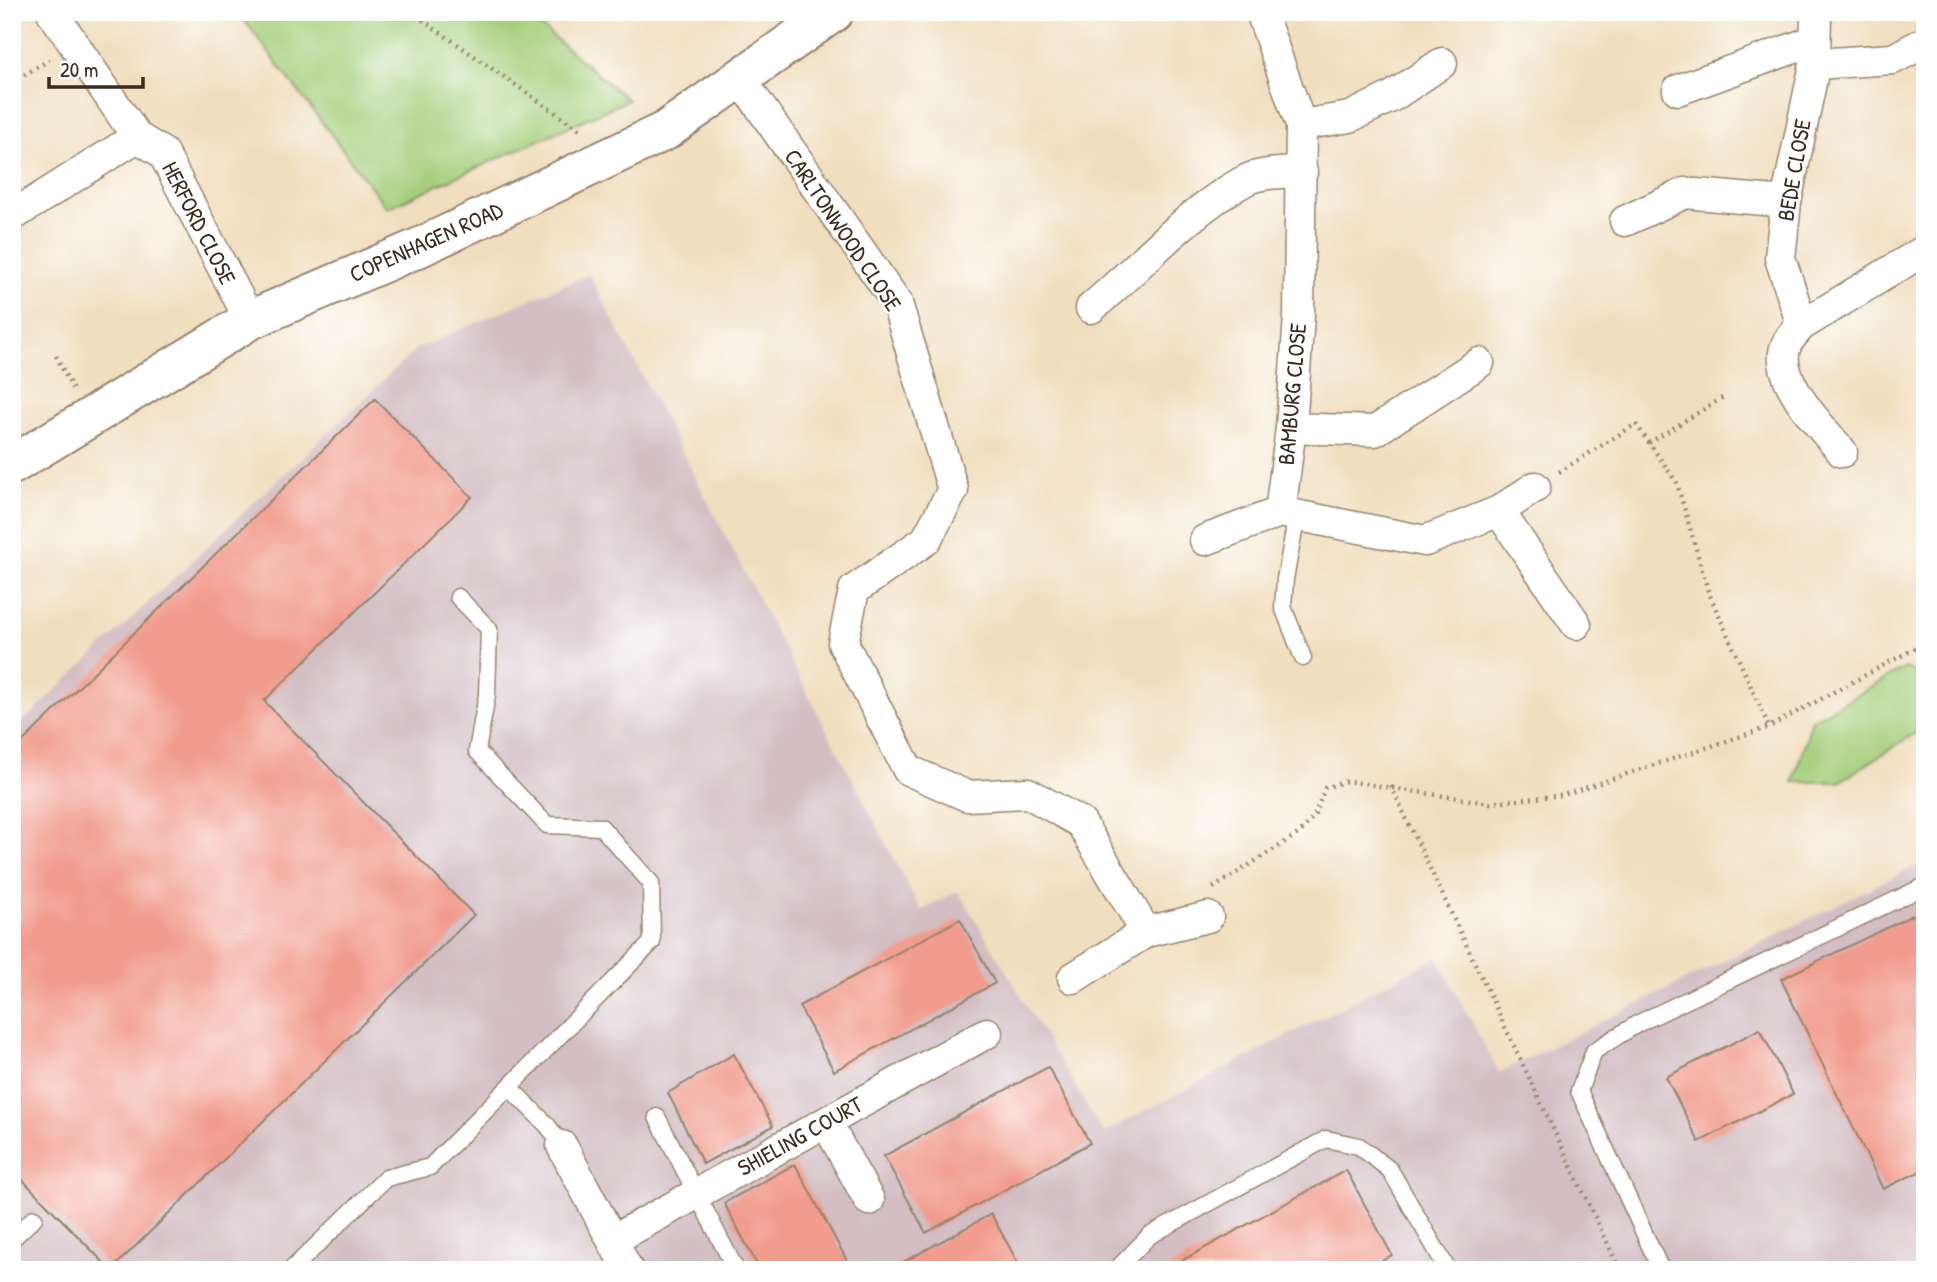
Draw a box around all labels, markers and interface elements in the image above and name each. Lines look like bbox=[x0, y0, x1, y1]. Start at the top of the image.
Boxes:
scale bar bbox=[49, 46, 144, 90]
text: 20 m bbox=[60, 55, 98, 84]
street label: BEDE CLOSE bbox=[1769, 117, 1818, 223]
street label: CARLTONWOOD CLOSE bbox=[778, 143, 909, 317]
street label: HERFORD CLOSE bbox=[155, 156, 244, 290]
street label: COPENHAGEN ROAD bbox=[344, 194, 508, 289]
street label: BAMBURG CLOSE bbox=[1270, 322, 1313, 466]
street label: SHIELING COURT bbox=[732, 1088, 868, 1183]

